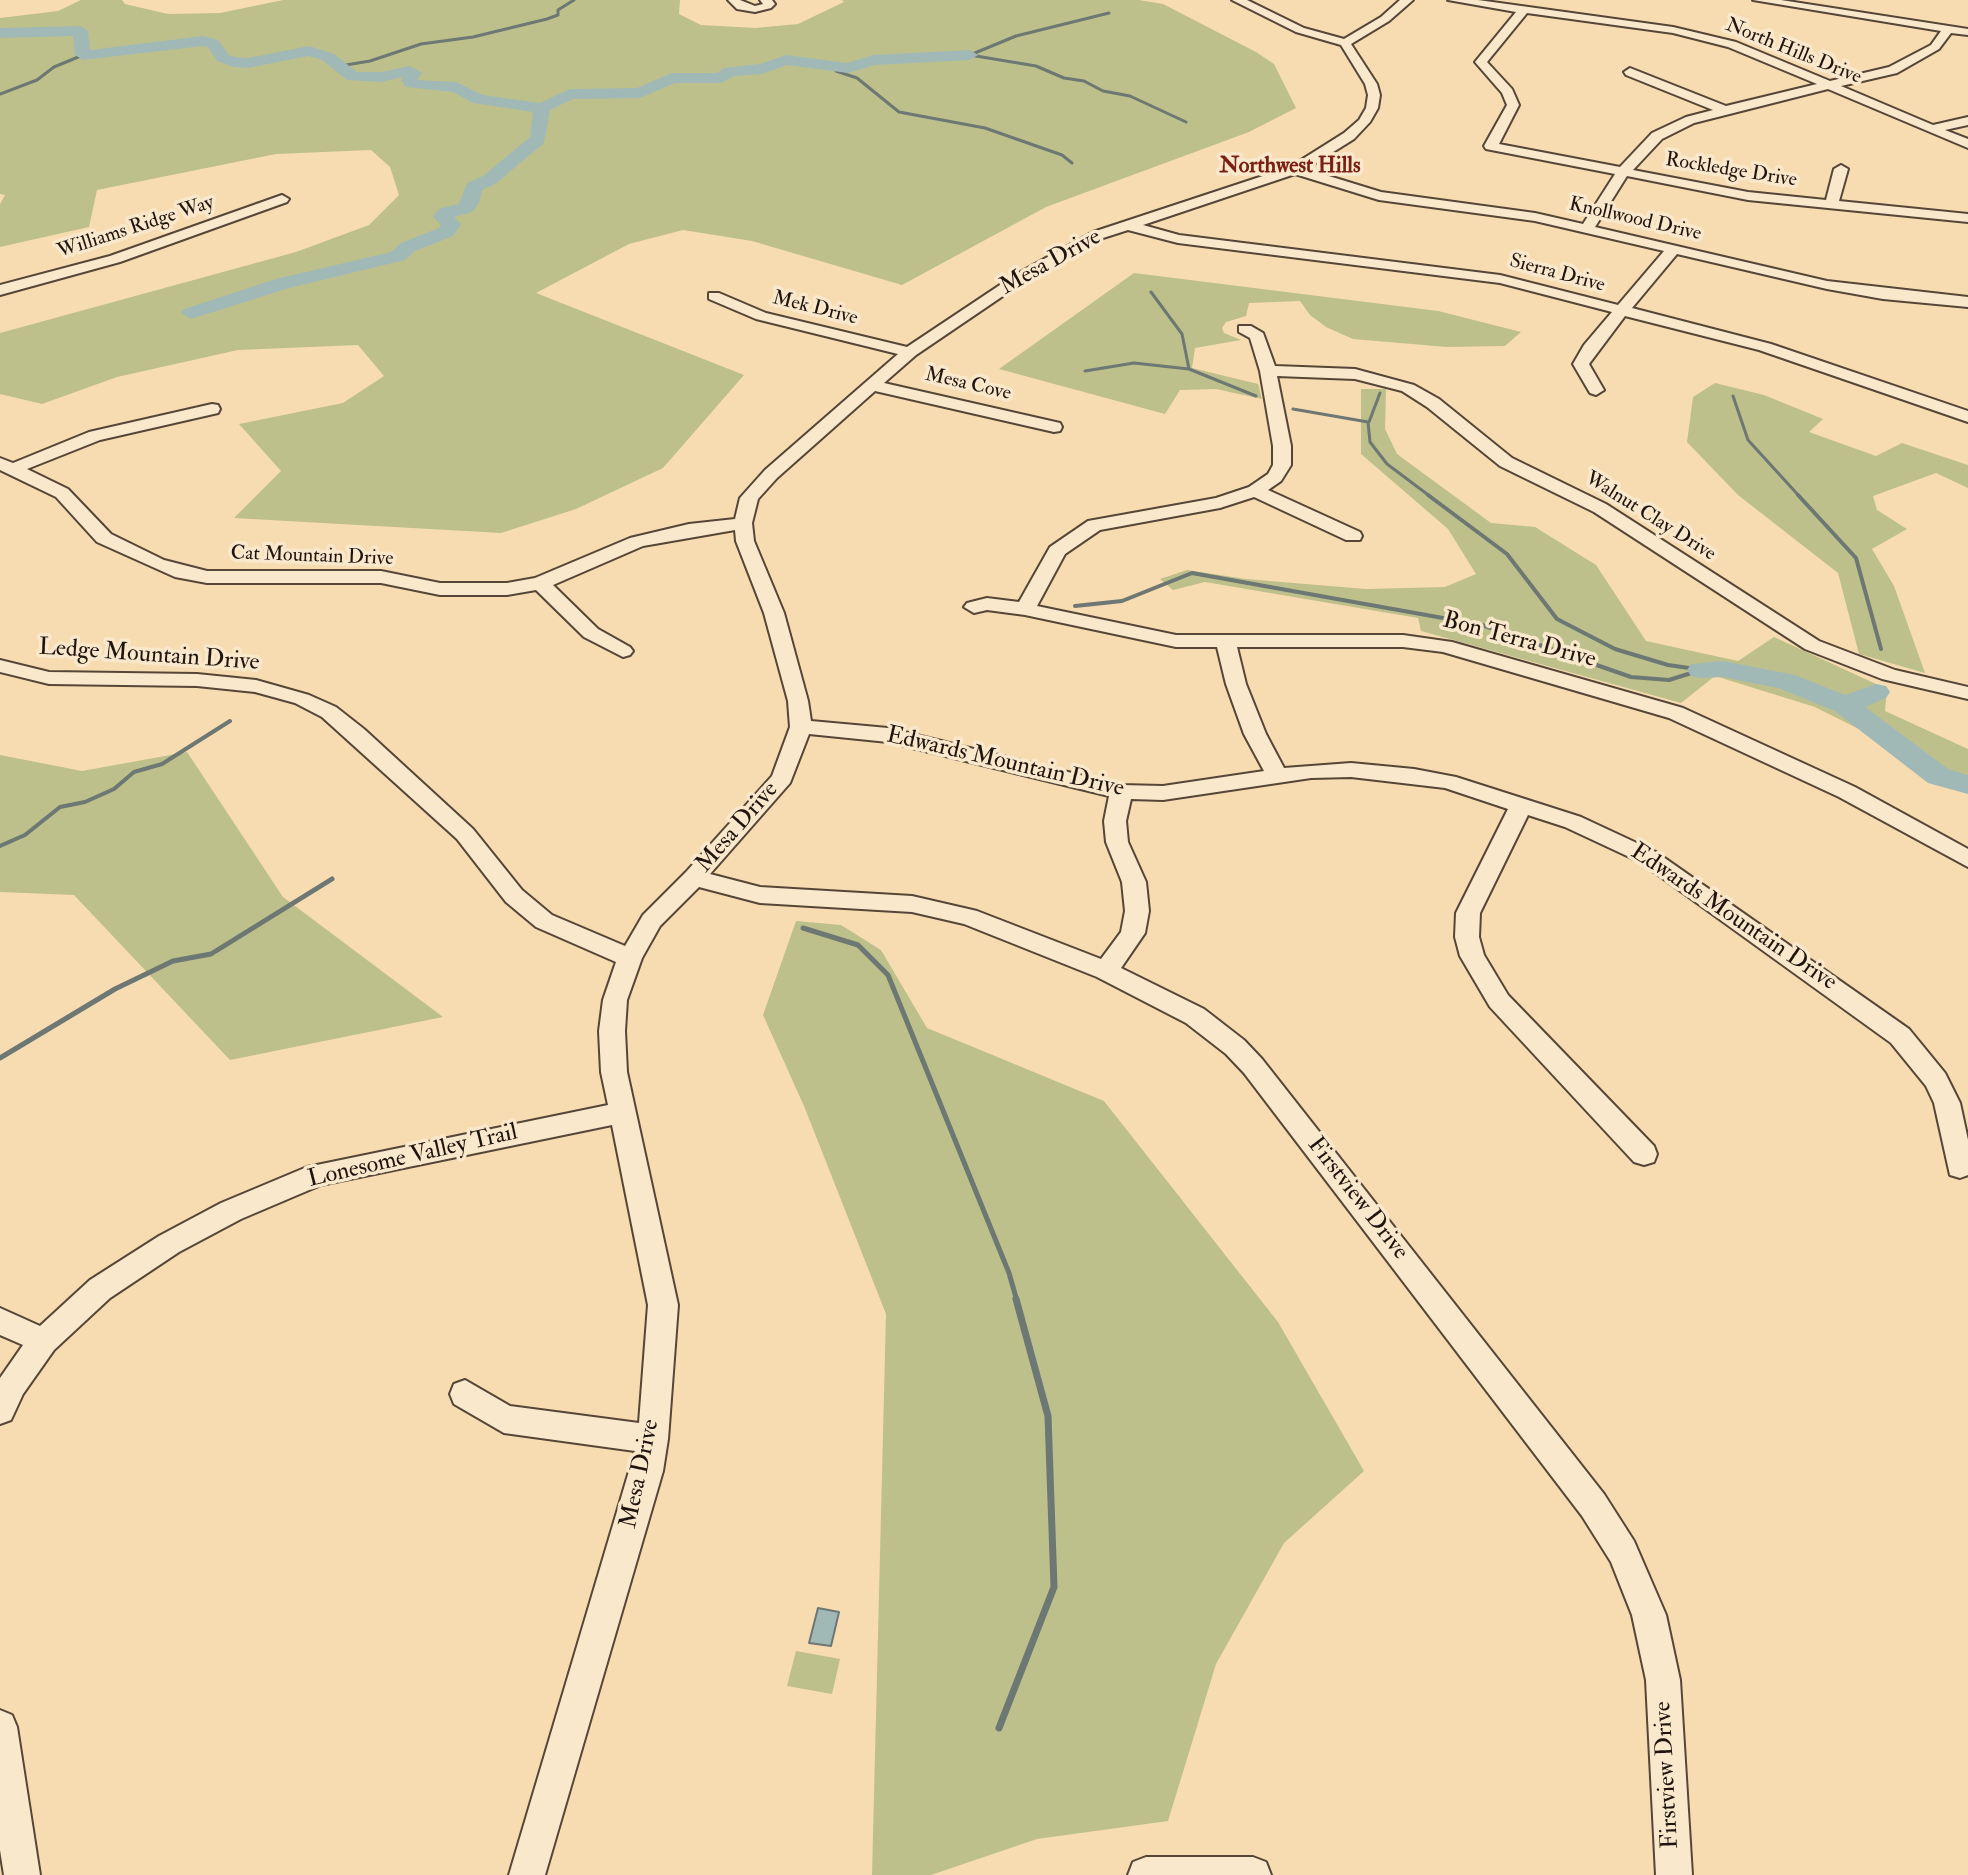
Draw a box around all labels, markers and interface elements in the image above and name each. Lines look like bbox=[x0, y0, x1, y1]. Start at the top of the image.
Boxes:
street label: North Hills Drive bbox=[1722, 14, 1864, 90]
street label: Rockledge Drive bbox=[1664, 149, 1798, 193]
district label: Northwest Hills bbox=[1220, 154, 1360, 180]
street label: Williams Ridge Way bbox=[55, 191, 217, 265]
street label: Knollwood Drive bbox=[1566, 193, 1704, 247]
street label: Mesa Drive bbox=[996, 224, 1106, 302]
street label: Sierra Drive bbox=[1507, 250, 1607, 298]
street label: Mek Drive bbox=[770, 287, 860, 331]
street label: Mesa Cove bbox=[923, 363, 1013, 407]
street label: Walnut Clay Drive bbox=[1580, 467, 1720, 567]
street label: Cat Mountain Drive bbox=[230, 542, 394, 572]
street label: Bon Terra Drive bbox=[1439, 607, 1599, 675]
street label: Ledge Mountain Drive bbox=[38, 634, 260, 678]
street label: Edwards Mountain Drive bbox=[883, 722, 1127, 804]
street label: Mesa Drive bbox=[691, 777, 785, 879]
street label: Edwards Mountain Drive bbox=[1624, 838, 1842, 998]
street label: Lonesome Valley Trail bbox=[305, 1119, 521, 1195]
street label: Firstview Drive bbox=[1300, 1132, 1414, 1266]
street label: Mesa Drive bbox=[615, 1417, 667, 1531]
street label: Firstview Drive bbox=[1650, 1701, 1686, 1849]

